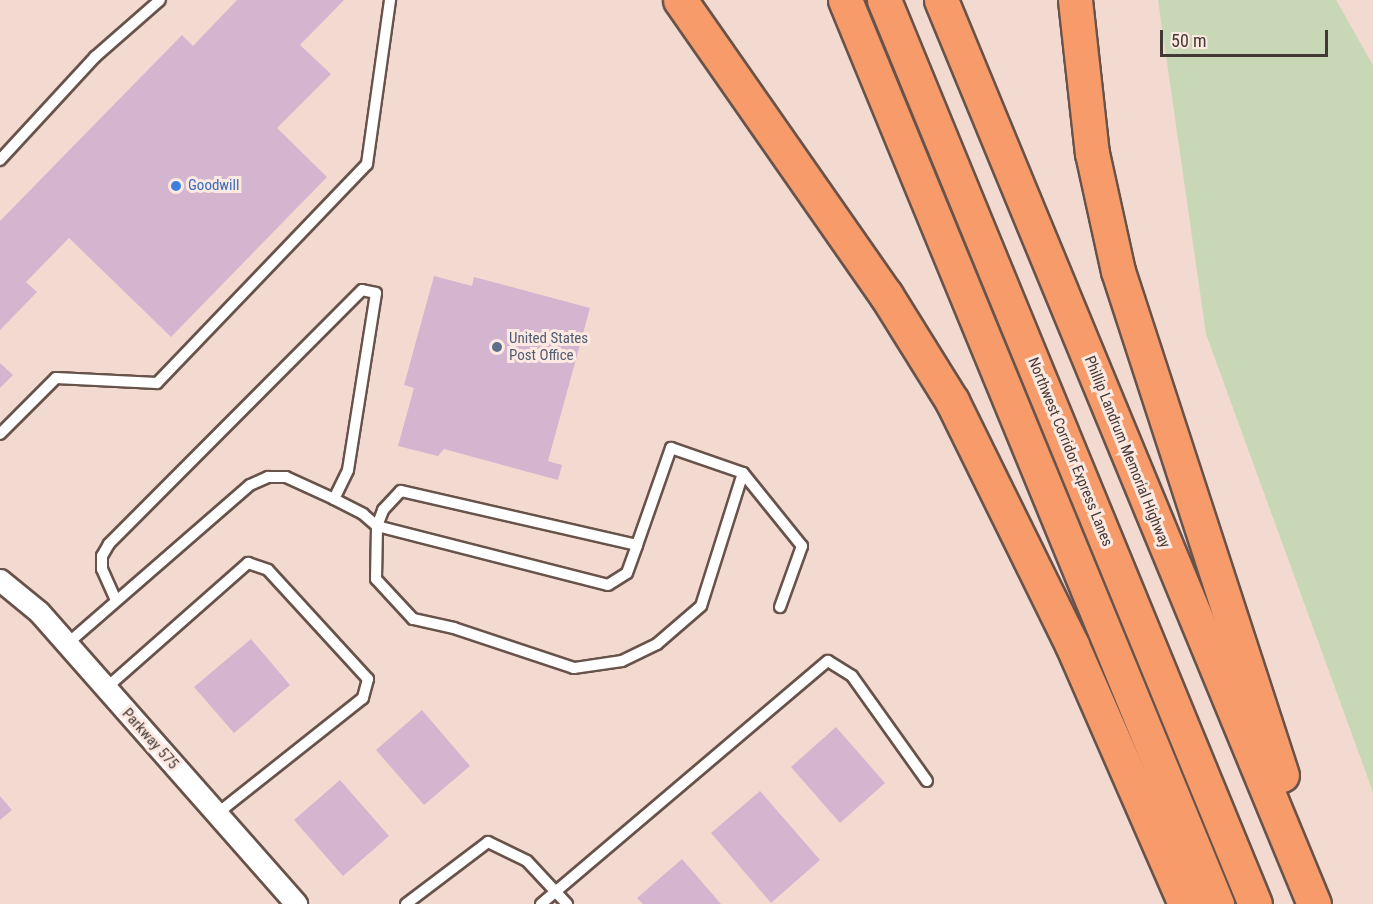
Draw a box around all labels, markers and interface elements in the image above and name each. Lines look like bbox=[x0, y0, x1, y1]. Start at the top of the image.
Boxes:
scale bar bbox=[1163, 18, 1331, 56]
text: 50 m bbox=[1171, 30, 1206, 51]
place label: Goodwill bbox=[188, 177, 239, 195]
marker: Goodwill bbox=[169, 179, 183, 193]
place label: United States Post Office bbox=[509, 329, 588, 364]
marker: United States Post Office bbox=[490, 340, 504, 354]
street label: Phillip Landrum Memorial Highway bbox=[1080, 353, 1174, 551]
street label: Northwest Corridor Express Lanes bbox=[1024, 355, 1116, 549]
street label: Parkway 575 bbox=[118, 705, 182, 773]

